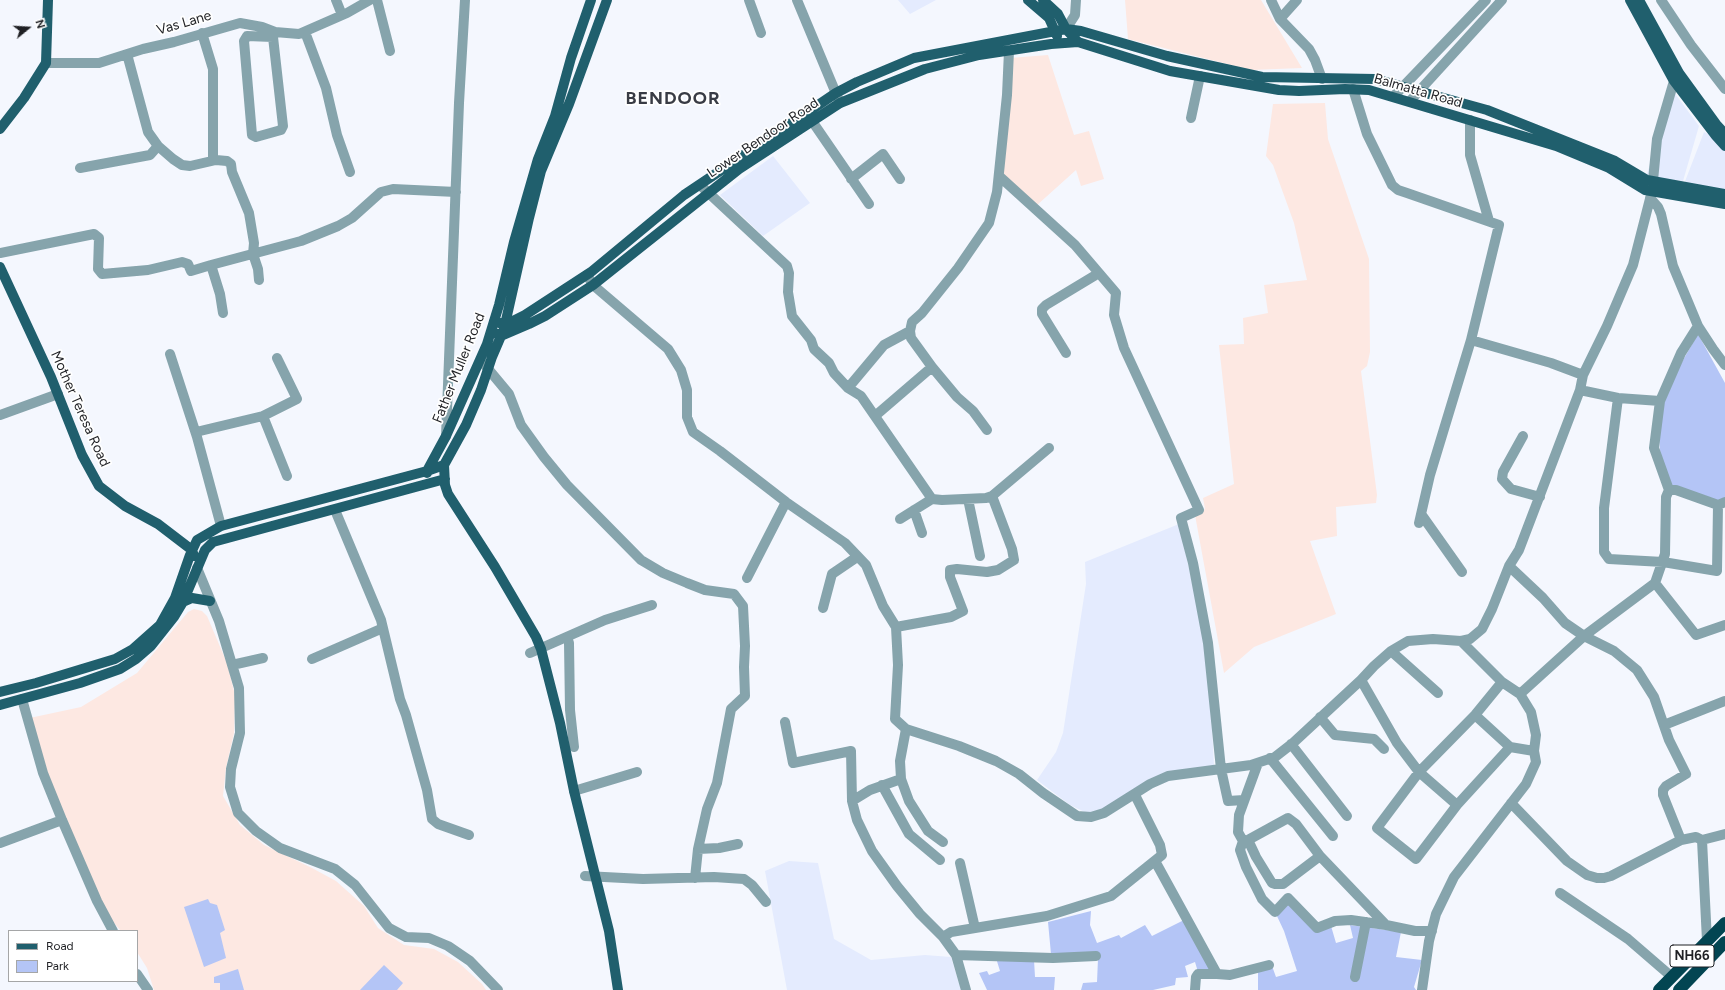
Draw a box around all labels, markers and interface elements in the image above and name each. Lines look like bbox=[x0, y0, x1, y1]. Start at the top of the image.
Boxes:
street label: Vas Lane bbox=[155, 7, 213, 39]
north arrow bbox=[8, 8, 48, 48]
text: N bbox=[32, 18, 47, 30]
street label: Balmatta Road bbox=[1372, 70, 1464, 112]
district label: BENDOOR bbox=[625, 88, 721, 110]
street label: Lower Bendoor Road bbox=[704, 94, 822, 182]
street label: Father Muller Road bbox=[429, 310, 489, 426]
street label: Mother Teresa Road bbox=[47, 348, 113, 470]
legend bbox=[8, 930, 138, 982]
text: Road bbox=[46, 939, 74, 953]
road number: NH66 bbox=[1670, 945, 1714, 967]
text: Park bbox=[46, 959, 69, 973]

